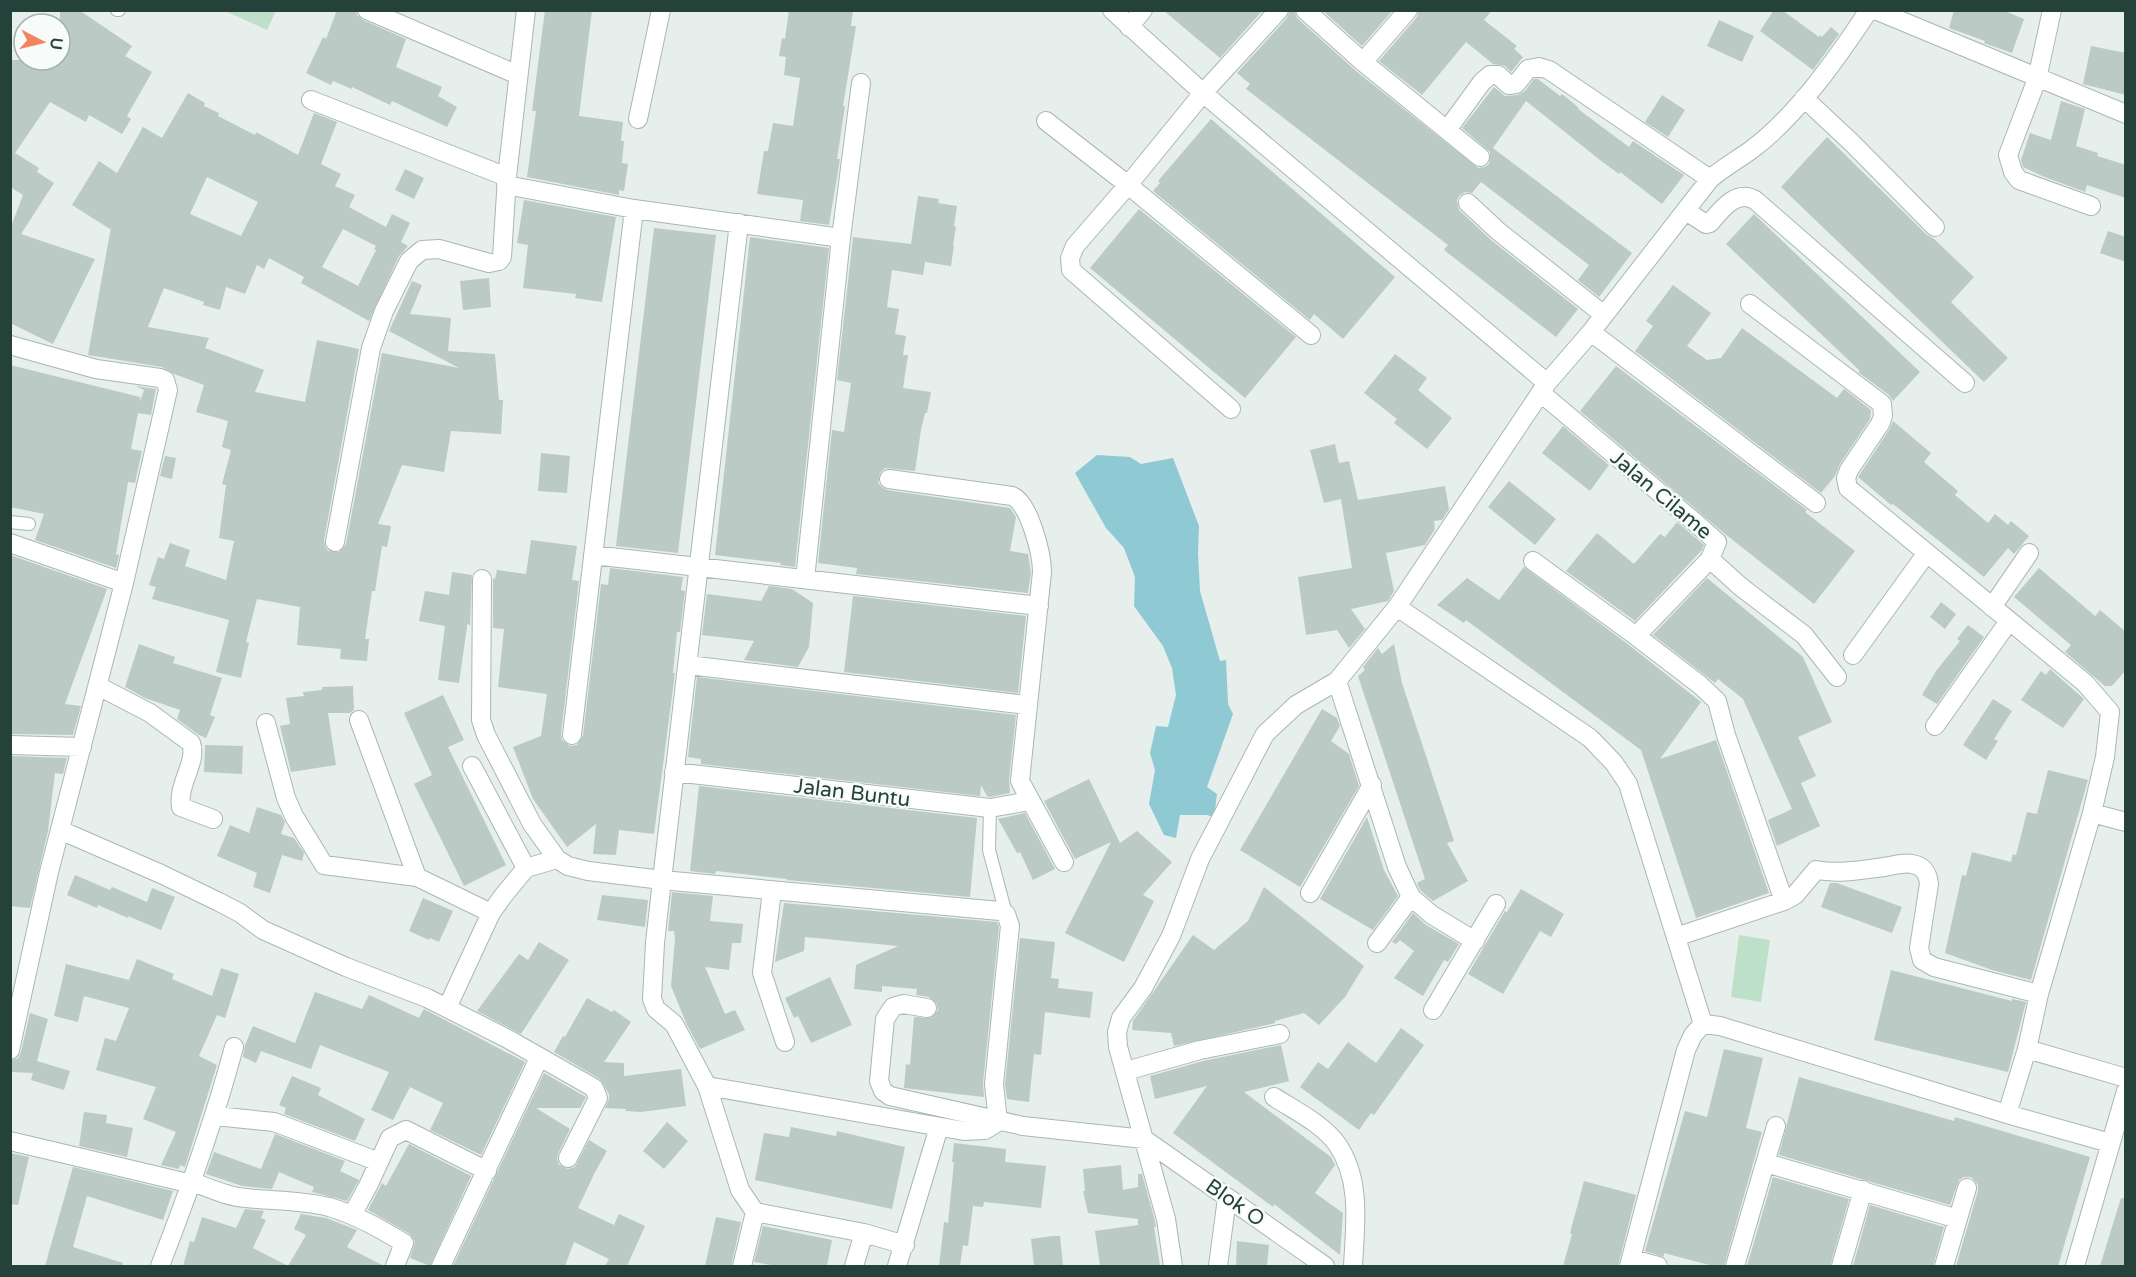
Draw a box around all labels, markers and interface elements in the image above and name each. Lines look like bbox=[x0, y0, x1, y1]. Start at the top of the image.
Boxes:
north arrow bbox=[12, 12, 72, 72]
text: U bbox=[45, 36, 67, 51]
street label: Jalan Cilame bbox=[1605, 445, 1717, 545]
street label: Jalan Buntu bbox=[792, 773, 912, 813]
street label: Blok O bbox=[1201, 1174, 1269, 1232]

